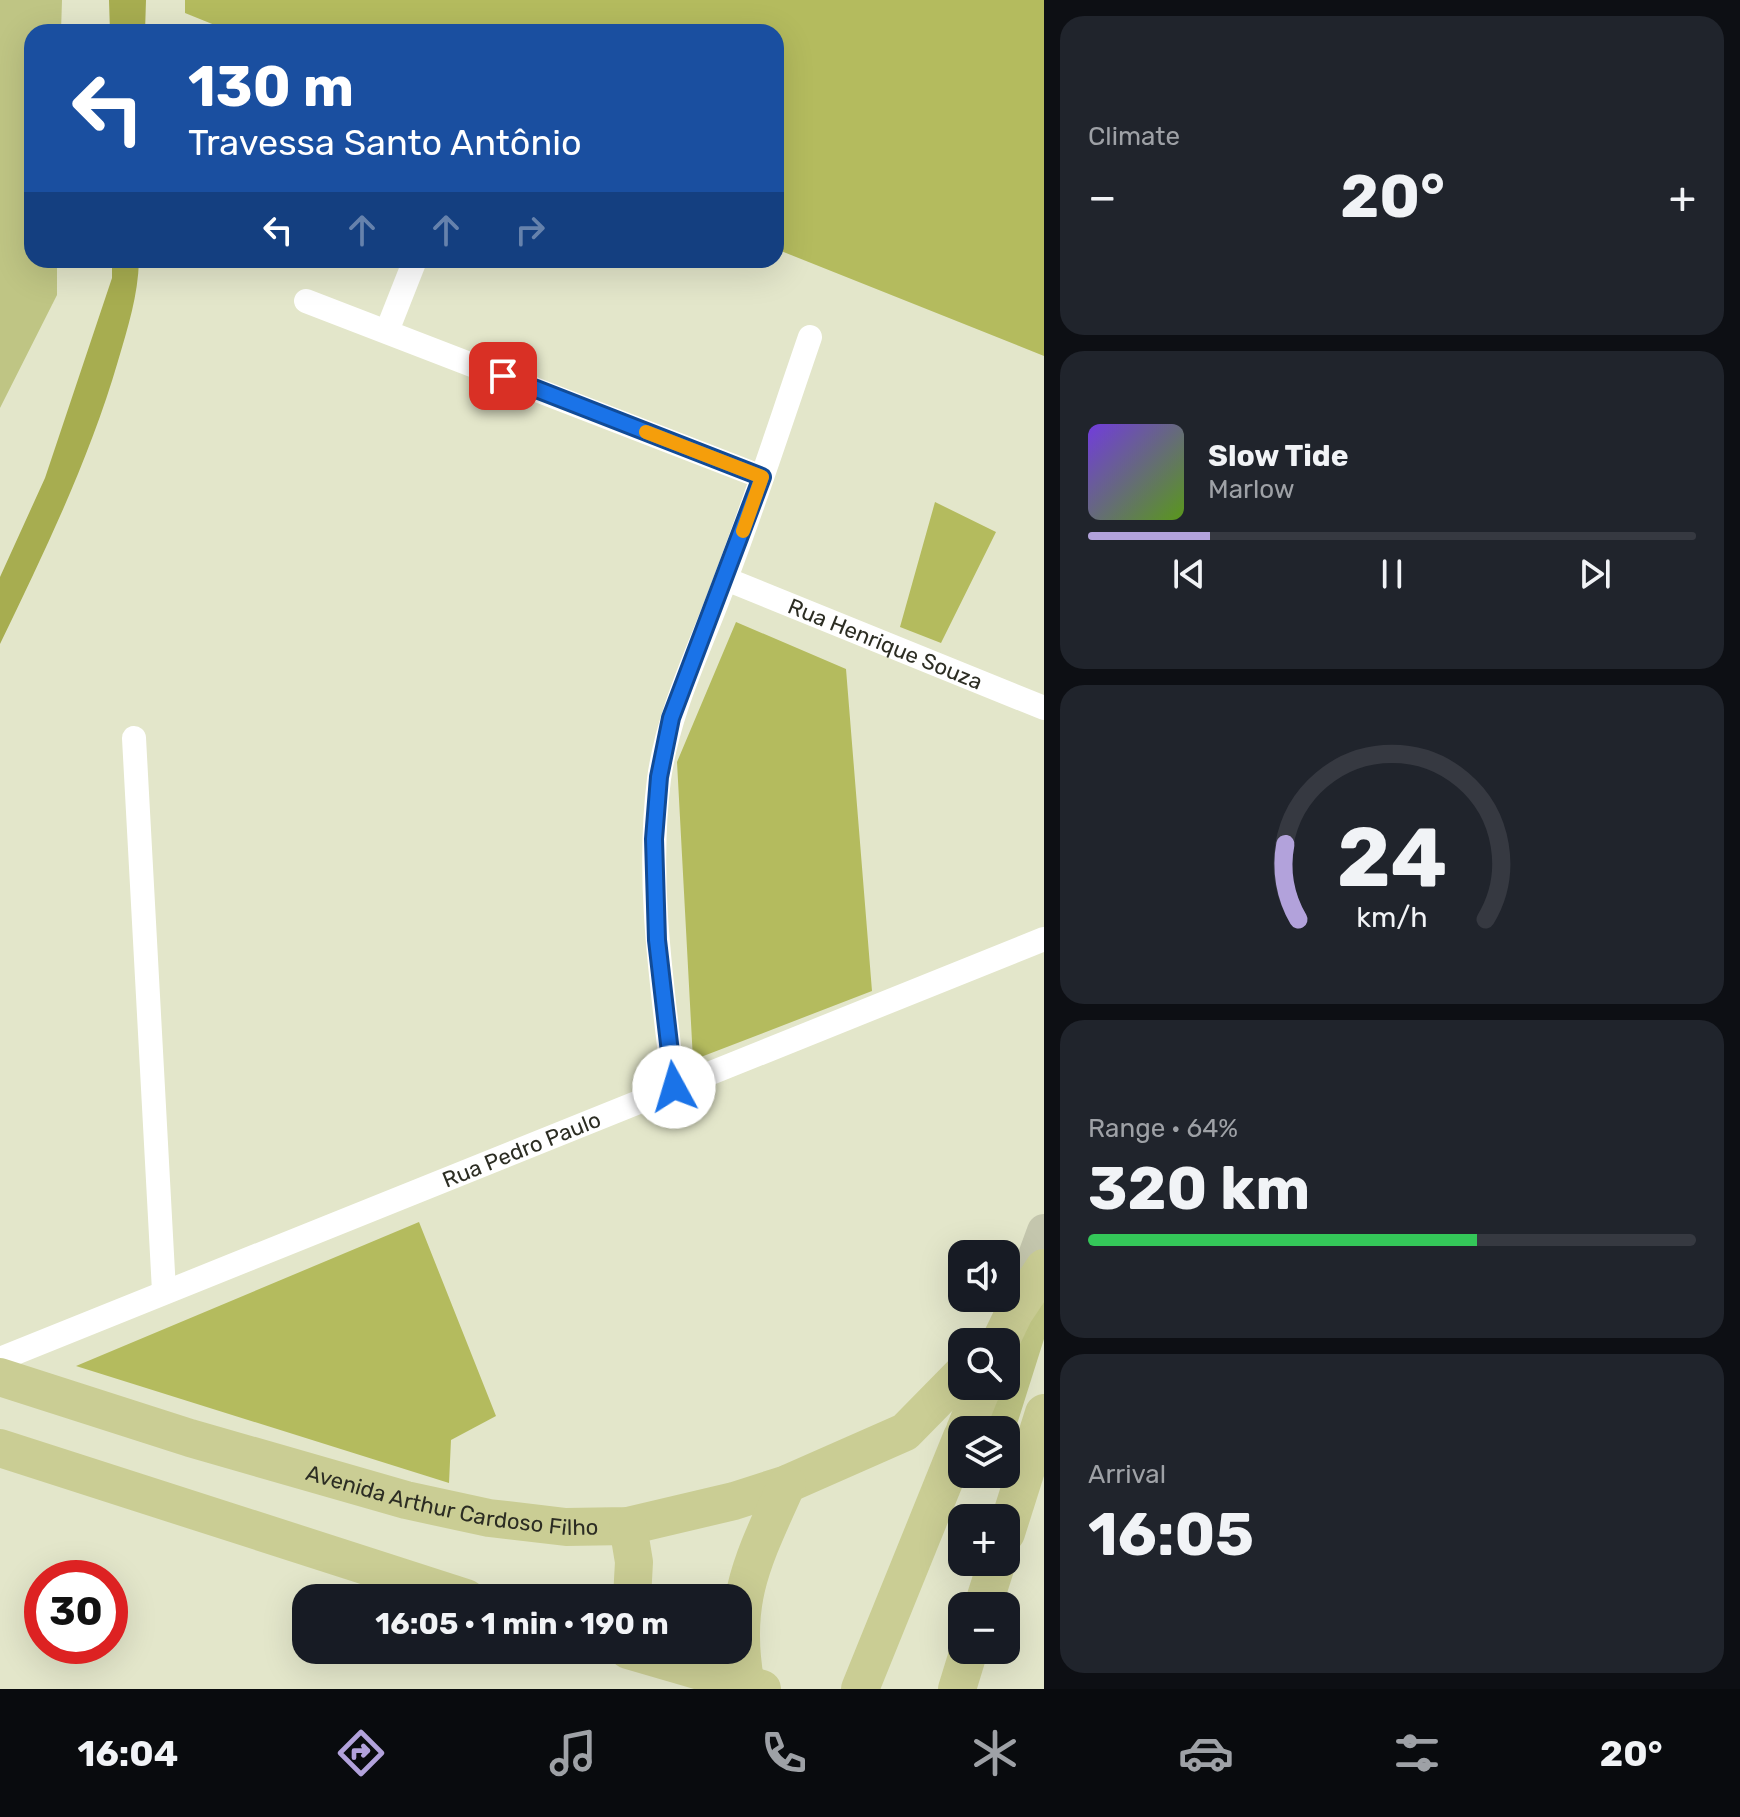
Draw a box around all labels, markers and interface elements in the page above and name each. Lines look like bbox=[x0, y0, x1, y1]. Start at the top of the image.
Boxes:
text: 130 m bbox=[188, 54, 354, 120]
icon: left bbox=[56, 56, 160, 160]
text: Travessa Santo Antônio bbox=[188, 121, 582, 164]
text: Climate bbox=[1088, 121, 1180, 152]
text: 20° bbox=[1340, 161, 1445, 232]
text: − bbox=[1088, 171, 1117, 223]
text: + bbox=[1669, 171, 1696, 223]
icon: left bbox=[256, 208, 300, 252]
icon: ahead bbox=[340, 208, 384, 252]
icon: ahead bbox=[424, 208, 468, 252]
icon: right bbox=[508, 208, 552, 252]
pin bbox=[469, 342, 537, 410]
icon: arrive bbox=[481, 354, 525, 398]
text: Slow Tide bbox=[1208, 438, 1348, 474]
text: Marlow bbox=[1208, 474, 1295, 505]
icon: previous bbox=[1167, 552, 1211, 596]
icon: pause bbox=[1370, 552, 1414, 596]
icon: next bbox=[1573, 552, 1617, 596]
street label: Rua Henrique Souza bbox=[784, 593, 986, 696]
text: 24 bbox=[1337, 808, 1447, 907]
text: km/h bbox=[1356, 901, 1428, 935]
position arrow bbox=[632, 1045, 716, 1129]
street label: Rua Pedro Paulo bbox=[439, 1106, 605, 1194]
text: Range · 64% bbox=[1088, 1113, 1238, 1144]
text: 320 km bbox=[1088, 1153, 1310, 1224]
map controls bbox=[948, 1240, 1020, 1664]
button: sound bbox=[948, 1240, 1020, 1312]
button: search bbox=[948, 1328, 1020, 1400]
button: layers bbox=[948, 1416, 1020, 1488]
street label: Avenida Arthur Cardoso Filho bbox=[303, 1459, 599, 1541]
text: Arrival bbox=[1088, 1459, 1166, 1490]
text: 16:05 bbox=[1088, 1499, 1254, 1570]
button: + bbox=[948, 1504, 1020, 1576]
speed limit sign: 30 bbox=[24, 1560, 128, 1664]
button: − bbox=[948, 1592, 1020, 1664]
text: 16:05 · 1 min · 190 m bbox=[375, 1606, 669, 1642]
icon: directions bbox=[333, 1725, 389, 1781]
icon: music bbox=[545, 1725, 601, 1781]
icon: phone bbox=[756, 1725, 812, 1781]
icon: climate bbox=[967, 1725, 1023, 1781]
icon: car bbox=[1178, 1725, 1234, 1781]
icon: filters bbox=[1389, 1725, 1445, 1781]
text: 16:04 bbox=[78, 1732, 178, 1775]
text: 20° bbox=[1600, 1732, 1662, 1775]

